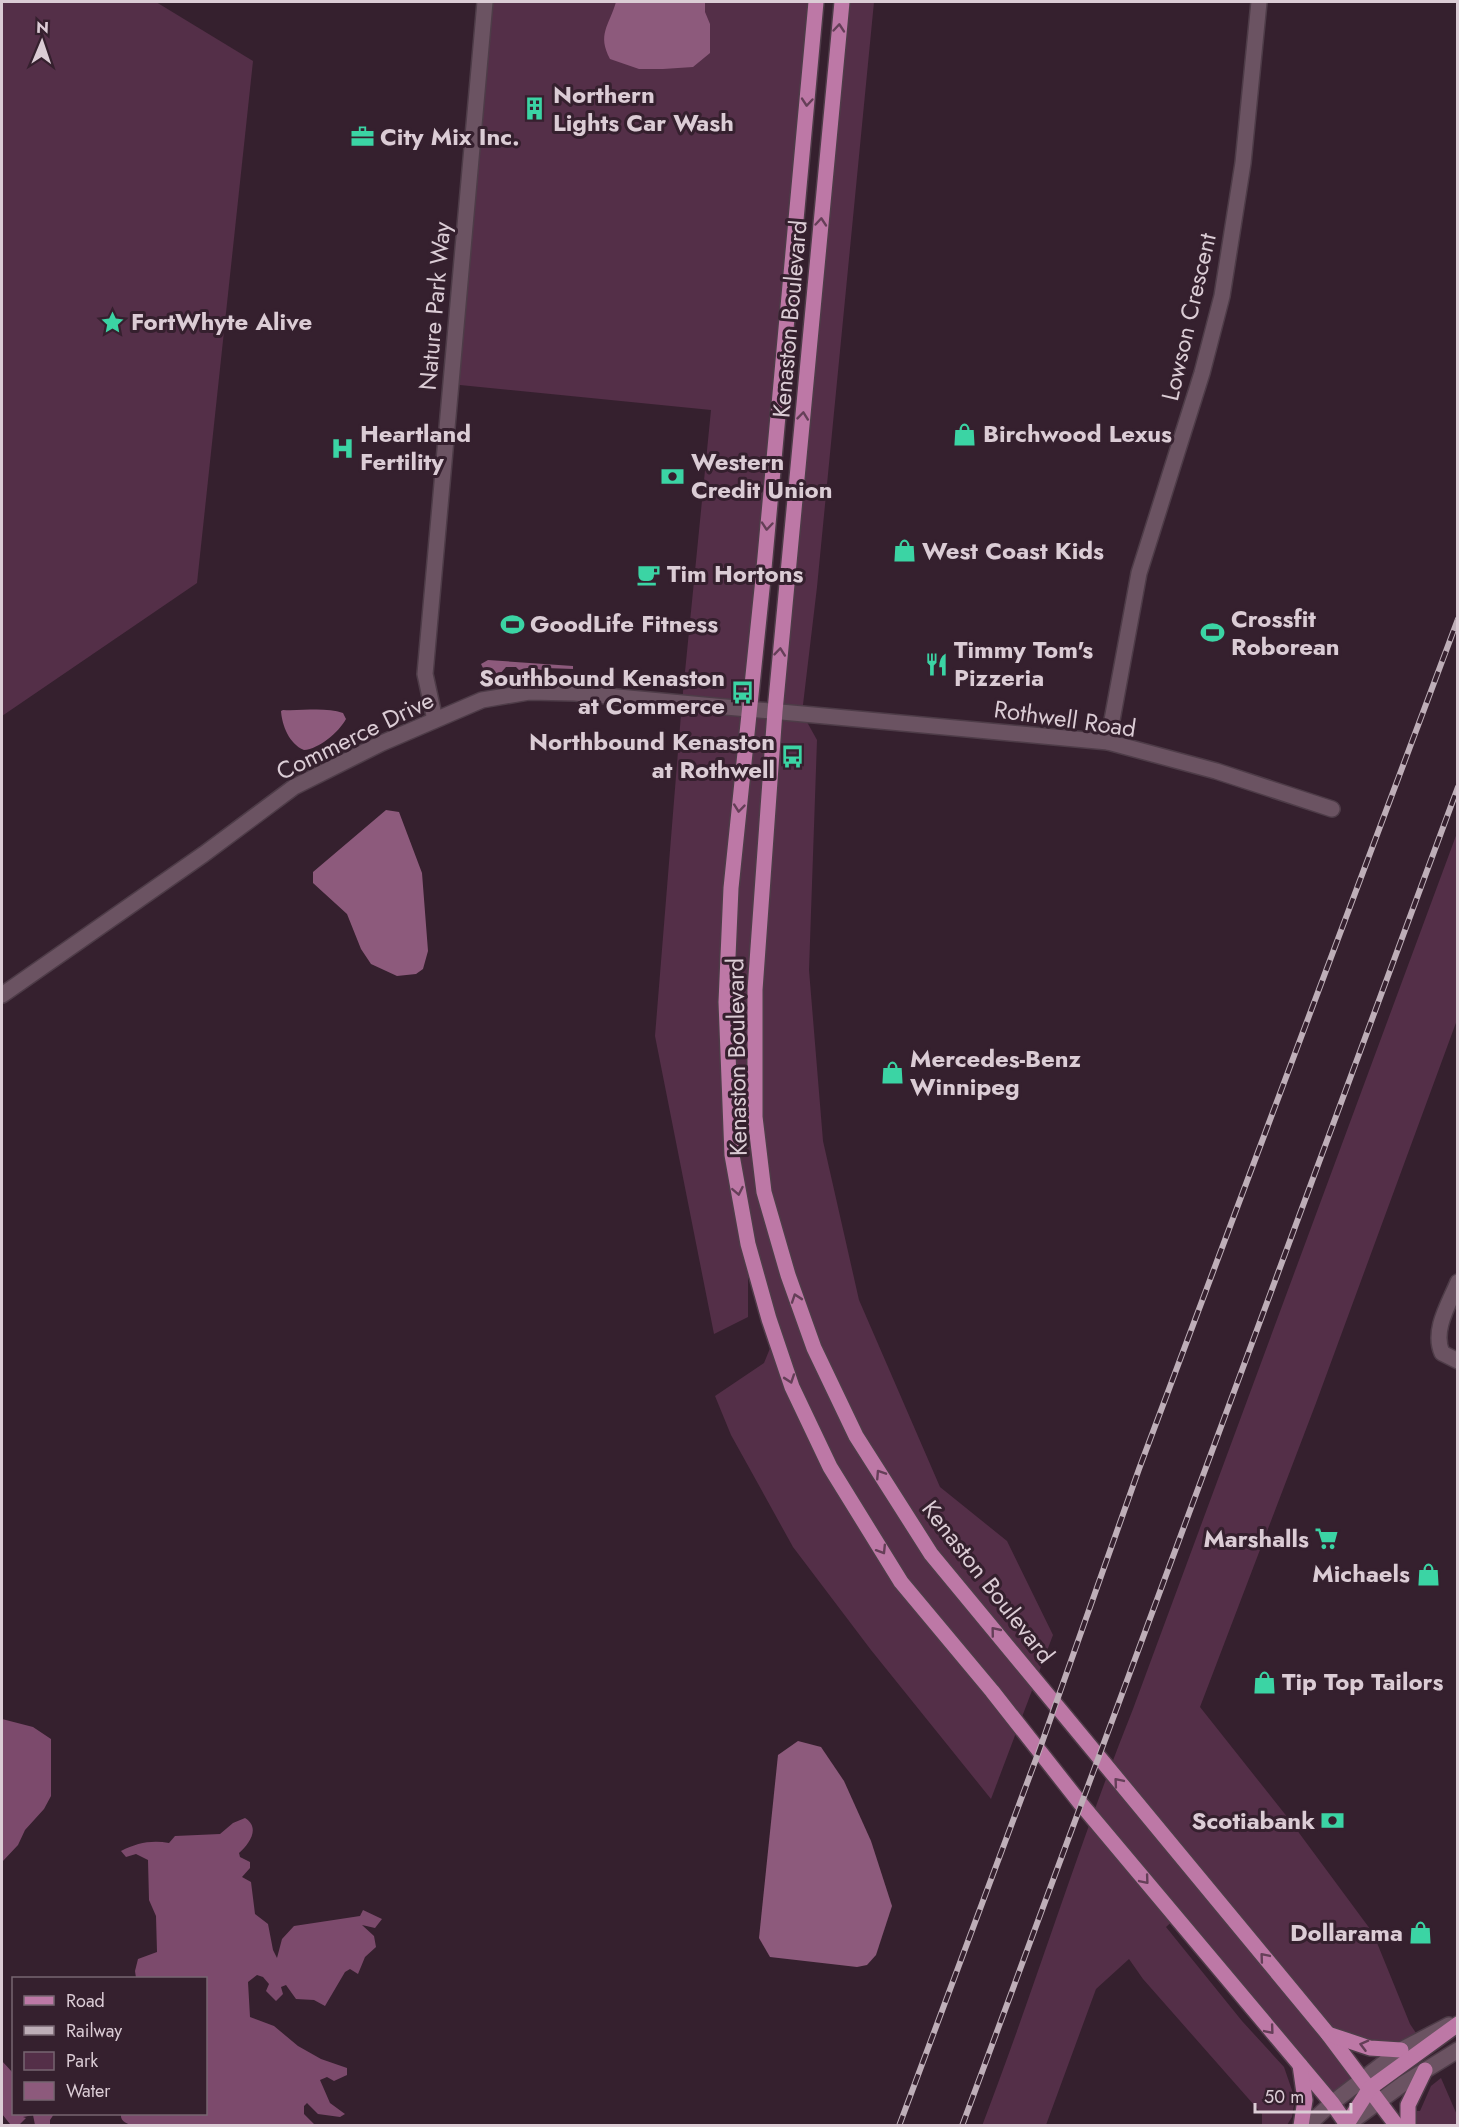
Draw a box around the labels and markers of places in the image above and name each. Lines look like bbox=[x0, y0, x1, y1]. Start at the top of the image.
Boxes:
place label: Northern Lights Car Wash bbox=[553, 77, 734, 140]
building icon: Northern Lights Car Wash bbox=[522, 96, 548, 122]
place label: City Mix Inc. bbox=[380, 119, 520, 154]
office icon: City Mix Inc. bbox=[349, 124, 375, 150]
place label: FortWhyte Alive bbox=[131, 304, 312, 339]
place icon: FortWhyte Alive bbox=[100, 309, 126, 335]
place label: Heartland Fertility bbox=[360, 416, 471, 479]
place label: Birchwood Lexus bbox=[983, 416, 1172, 451]
shop icon: Birchwood Lexus bbox=[952, 421, 978, 447]
hospital icon: Heartland Fertility bbox=[329, 435, 355, 461]
place label: Western Credit Union bbox=[691, 444, 833, 507]
bank icon: Western Credit Union bbox=[660, 463, 686, 489]
place label: West Coast Kids bbox=[922, 533, 1104, 568]
shop icon: West Coast Kids bbox=[891, 538, 917, 564]
place label: Tim Hortons bbox=[667, 556, 803, 591]
cafe icon: Tim Hortons bbox=[636, 561, 662, 587]
place label: Crossfit Roborean bbox=[1231, 601, 1340, 664]
place label: GoodLife Fitness bbox=[530, 606, 718, 641]
sports icon: GoodLife Fitness bbox=[499, 611, 525, 637]
sports icon: Crossfit Roborean bbox=[1200, 620, 1226, 646]
place label: Timmy Tom's Pizzeria bbox=[954, 632, 1093, 695]
restaurant icon: Timmy Tom's Pizzeria bbox=[923, 651, 949, 677]
place label: Southbound Kenaston at Commerce bbox=[479, 660, 725, 723]
bus stop icon: Southbound Kenaston at Commerce bbox=[730, 679, 756, 705]
place label: Northbound Kenaston at Rothwell bbox=[529, 724, 775, 787]
bus stop icon: Northbound Kenaston at Rothwell bbox=[780, 743, 806, 769]
place label: Mercedes-Benz Winnipeg bbox=[910, 1041, 1082, 1104]
shop icon: Mercedes-Benz Winnipeg bbox=[879, 1060, 905, 1086]
place label: Marshalls bbox=[1203, 1521, 1309, 1556]
supermarket icon: Marshalls bbox=[1314, 1526, 1340, 1552]
place label: Michaels bbox=[1312, 1556, 1410, 1591]
shop icon: Michaels bbox=[1415, 1561, 1441, 1587]
place label: Tip Top Tailors bbox=[1282, 1664, 1443, 1699]
shop icon: Tip Top Tailors bbox=[1251, 1669, 1277, 1695]
place label: Scotiabank bbox=[1191, 1803, 1315, 1838]
bank icon: Scotiabank bbox=[1320, 1808, 1346, 1834]
place label: Dollarama bbox=[1290, 1915, 1403, 1950]
shop icon: Dollarama bbox=[1408, 1920, 1434, 1946]

